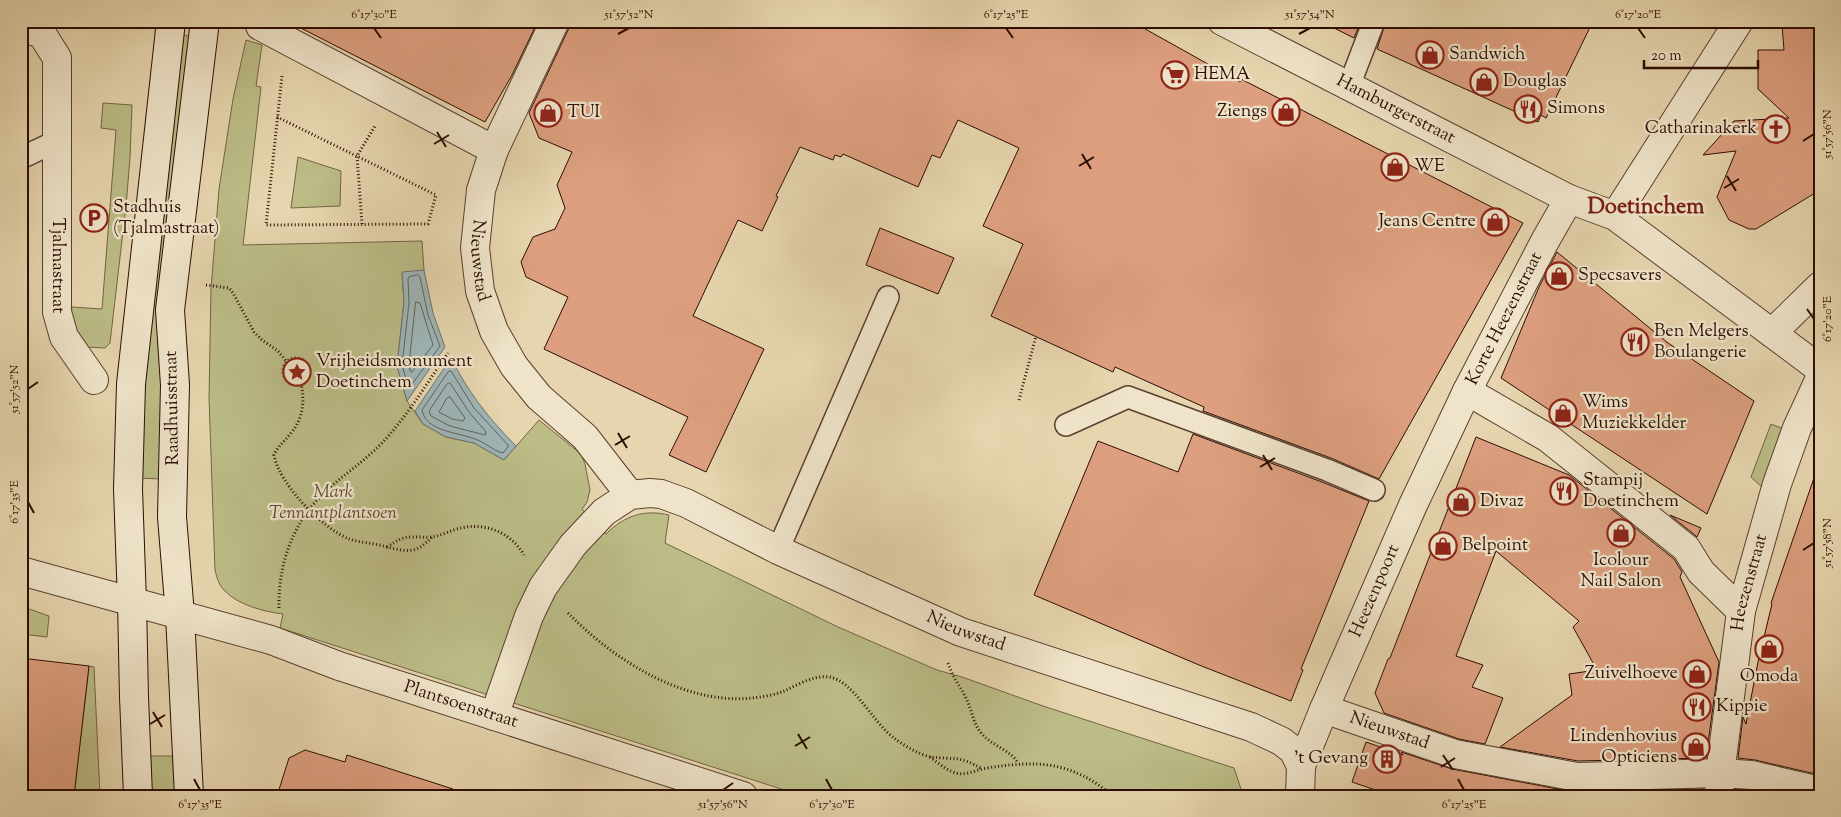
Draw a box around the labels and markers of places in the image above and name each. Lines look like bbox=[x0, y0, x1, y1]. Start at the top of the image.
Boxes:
shop icon: Sandwich bbox=[1415, 40, 1445, 70]
place label: Sandwich bbox=[1449, 42, 1526, 68]
supermarket icon: HEMA bbox=[1160, 60, 1190, 90]
place label: HEMA bbox=[1194, 62, 1251, 88]
shop icon: Douglas bbox=[1469, 67, 1499, 97]
place label: Douglas bbox=[1503, 69, 1567, 95]
restaurant icon: Simons bbox=[1513, 94, 1543, 124]
place label: Simons bbox=[1547, 96, 1605, 122]
shop icon: Ziengs bbox=[1271, 97, 1301, 127]
shop icon: TUI bbox=[533, 98, 563, 128]
place label: Ziengs bbox=[1217, 99, 1267, 125]
place label: TUI bbox=[567, 100, 600, 126]
church icon: Catharinakerk bbox=[1761, 114, 1791, 144]
place label: Catharinakerk bbox=[1645, 116, 1757, 142]
shop icon: WE bbox=[1380, 152, 1410, 182]
place label: WE bbox=[1414, 154, 1445, 180]
place label: Stadhuis (Tjalmastraat) bbox=[113, 195, 219, 242]
parking icon: Stadhuis (Tjalmastraat) bbox=[79, 203, 109, 233]
shop icon: Jeans Centre bbox=[1480, 207, 1510, 237]
place label: Jeans Centre bbox=[1377, 209, 1476, 235]
shop icon: Specsavers bbox=[1544, 261, 1574, 291]
place label: Specsavers bbox=[1578, 263, 1661, 289]
place label: Ben Melgers Boulangerie bbox=[1654, 319, 1749, 366]
restaurant icon: Ben Melgers Boulangerie bbox=[1620, 327, 1650, 357]
place label: Vrijheidsmonument Doetinchem bbox=[316, 349, 472, 396]
place icon: Vrijheidsmonument Doetinchem bbox=[282, 357, 312, 387]
place label: Wims Muziekkelder bbox=[1582, 390, 1687, 437]
shop icon: Wims Muziekkelder bbox=[1548, 398, 1578, 428]
place label: Stampij Doetinchem bbox=[1583, 468, 1679, 515]
restaurant icon: Stampij Doetinchem bbox=[1549, 476, 1579, 506]
shop icon: Divaz bbox=[1446, 487, 1476, 517]
place label: Divaz bbox=[1480, 489, 1524, 515]
shop icon: Icolour Nail Salon bbox=[1606, 518, 1636, 548]
shop icon: Belpoint bbox=[1428, 531, 1458, 561]
place label: Belpoint bbox=[1462, 533, 1528, 559]
place label: Icolour Nail Salon bbox=[1581, 548, 1662, 595]
shop icon: Omoda bbox=[1754, 634, 1784, 664]
shop icon: Zuivelhoeve bbox=[1682, 659, 1712, 689]
place label: Zuivelhoeve bbox=[1585, 661, 1678, 687]
place label: Omoda bbox=[1740, 664, 1798, 690]
restaurant icon: Kippie bbox=[1682, 692, 1712, 722]
place label: Kippie bbox=[1716, 694, 1767, 720]
place label: Lindenhovius Opticiens bbox=[1570, 724, 1677, 771]
shop icon: Lindenhovius Opticiens bbox=[1681, 732, 1711, 762]
building icon: 't Gevang bbox=[1372, 744, 1402, 774]
place label: 't Gevang bbox=[1294, 746, 1368, 772]

